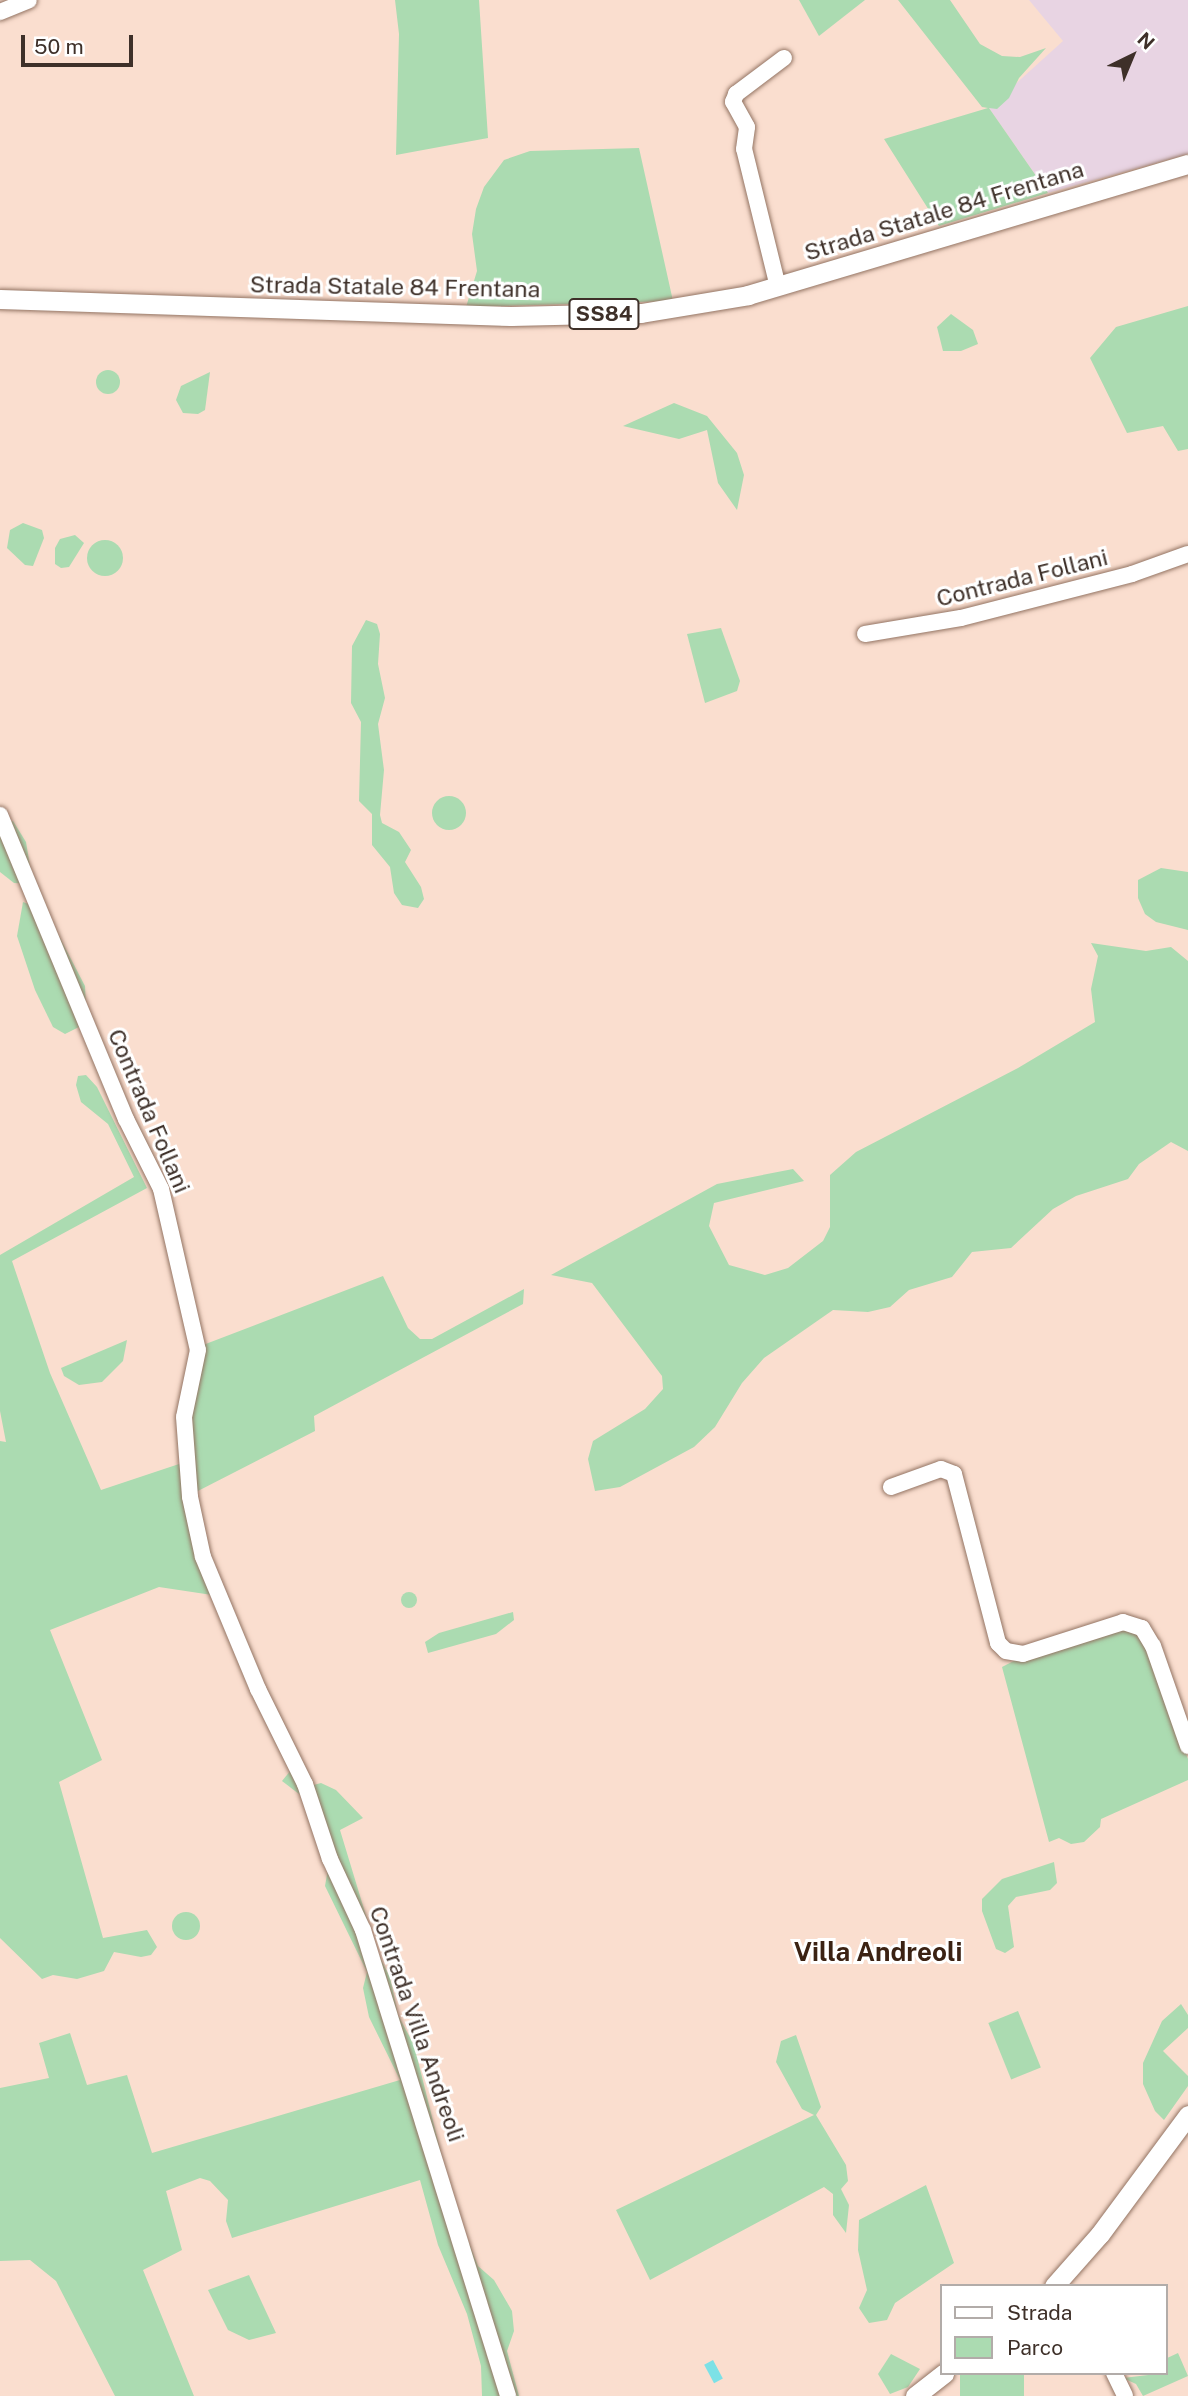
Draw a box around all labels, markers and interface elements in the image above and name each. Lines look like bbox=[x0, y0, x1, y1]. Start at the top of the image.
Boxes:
scale bar bbox=[24, 21, 136, 65]
north arrow bbox=[1097, 21, 1167, 91]
text: N bbox=[1133, 28, 1159, 54]
text: 50 m bbox=[34, 34, 84, 59]
street label: Strada Statale 84 Frentana bbox=[801, 155, 1087, 267]
street label: Strada Statale 84 Frentana bbox=[249, 271, 541, 303]
road number: SS84 bbox=[567, 296, 641, 332]
street label: Contrada Follani bbox=[934, 543, 1110, 613]
street label: Contrada Follani bbox=[102, 1025, 196, 1197]
street label: Contrada Villa Andreoli bbox=[364, 1902, 470, 2146]
district label: Villa Andreoli bbox=[794, 1936, 962, 1968]
legend bbox=[940, 2284, 1167, 2375]
text: Strada bbox=[1007, 2300, 1072, 2325]
text: Parco bbox=[1007, 2335, 1063, 2360]

